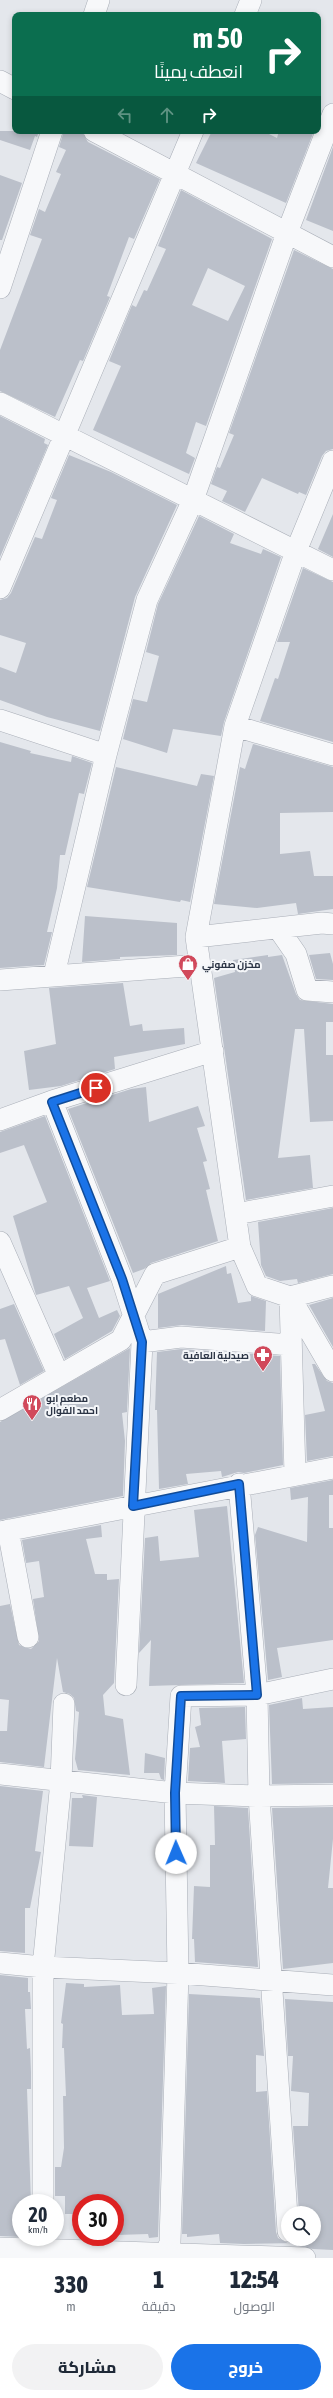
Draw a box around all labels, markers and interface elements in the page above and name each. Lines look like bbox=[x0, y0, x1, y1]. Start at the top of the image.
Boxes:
text: 50 m bbox=[193, 22, 243, 54]
icon: right bbox=[257, 28, 309, 80]
text: انعطف يمينًا bbox=[154, 61, 243, 82]
icon: left bbox=[114, 104, 136, 126]
icon: ahead bbox=[156, 104, 178, 126]
icon: right bbox=[198, 104, 220, 126]
shop icon: مخزن صفوني bbox=[177, 953, 199, 981]
place label: مخزن صفوني bbox=[202, 959, 261, 973]
pin bbox=[79, 1071, 113, 1105]
icon: arrive bbox=[85, 1077, 107, 1099]
pharmacy icon: صيدلية العافية bbox=[252, 1344, 274, 1372]
place label: صيدلية العافية bbox=[183, 1350, 249, 1362]
restaurant icon: مطعم ابو احمد الفوال bbox=[21, 1393, 43, 1421]
place label: مطعم ابو احمد الفوال bbox=[46, 1393, 98, 1417]
position arrow bbox=[155, 1832, 197, 1874]
speed limit sign: 30 bbox=[72, 2194, 124, 2246]
text: 20 bbox=[29, 2203, 47, 2226]
map controls bbox=[281, 2206, 321, 2246]
button: search bbox=[281, 2206, 321, 2246]
text: km/h bbox=[28, 2224, 48, 2235]
text: 1 bbox=[153, 2266, 164, 2293]
text: 12:54 bbox=[230, 2266, 279, 2293]
text: 330 bbox=[54, 2271, 88, 2298]
text: m bbox=[66, 2299, 76, 2314]
text: دقيقة bbox=[142, 2299, 176, 2314]
text: الوصول bbox=[234, 2299, 275, 2314]
button: مشاركة bbox=[12, 2344, 163, 2390]
button: خروج bbox=[171, 2344, 321, 2390]

